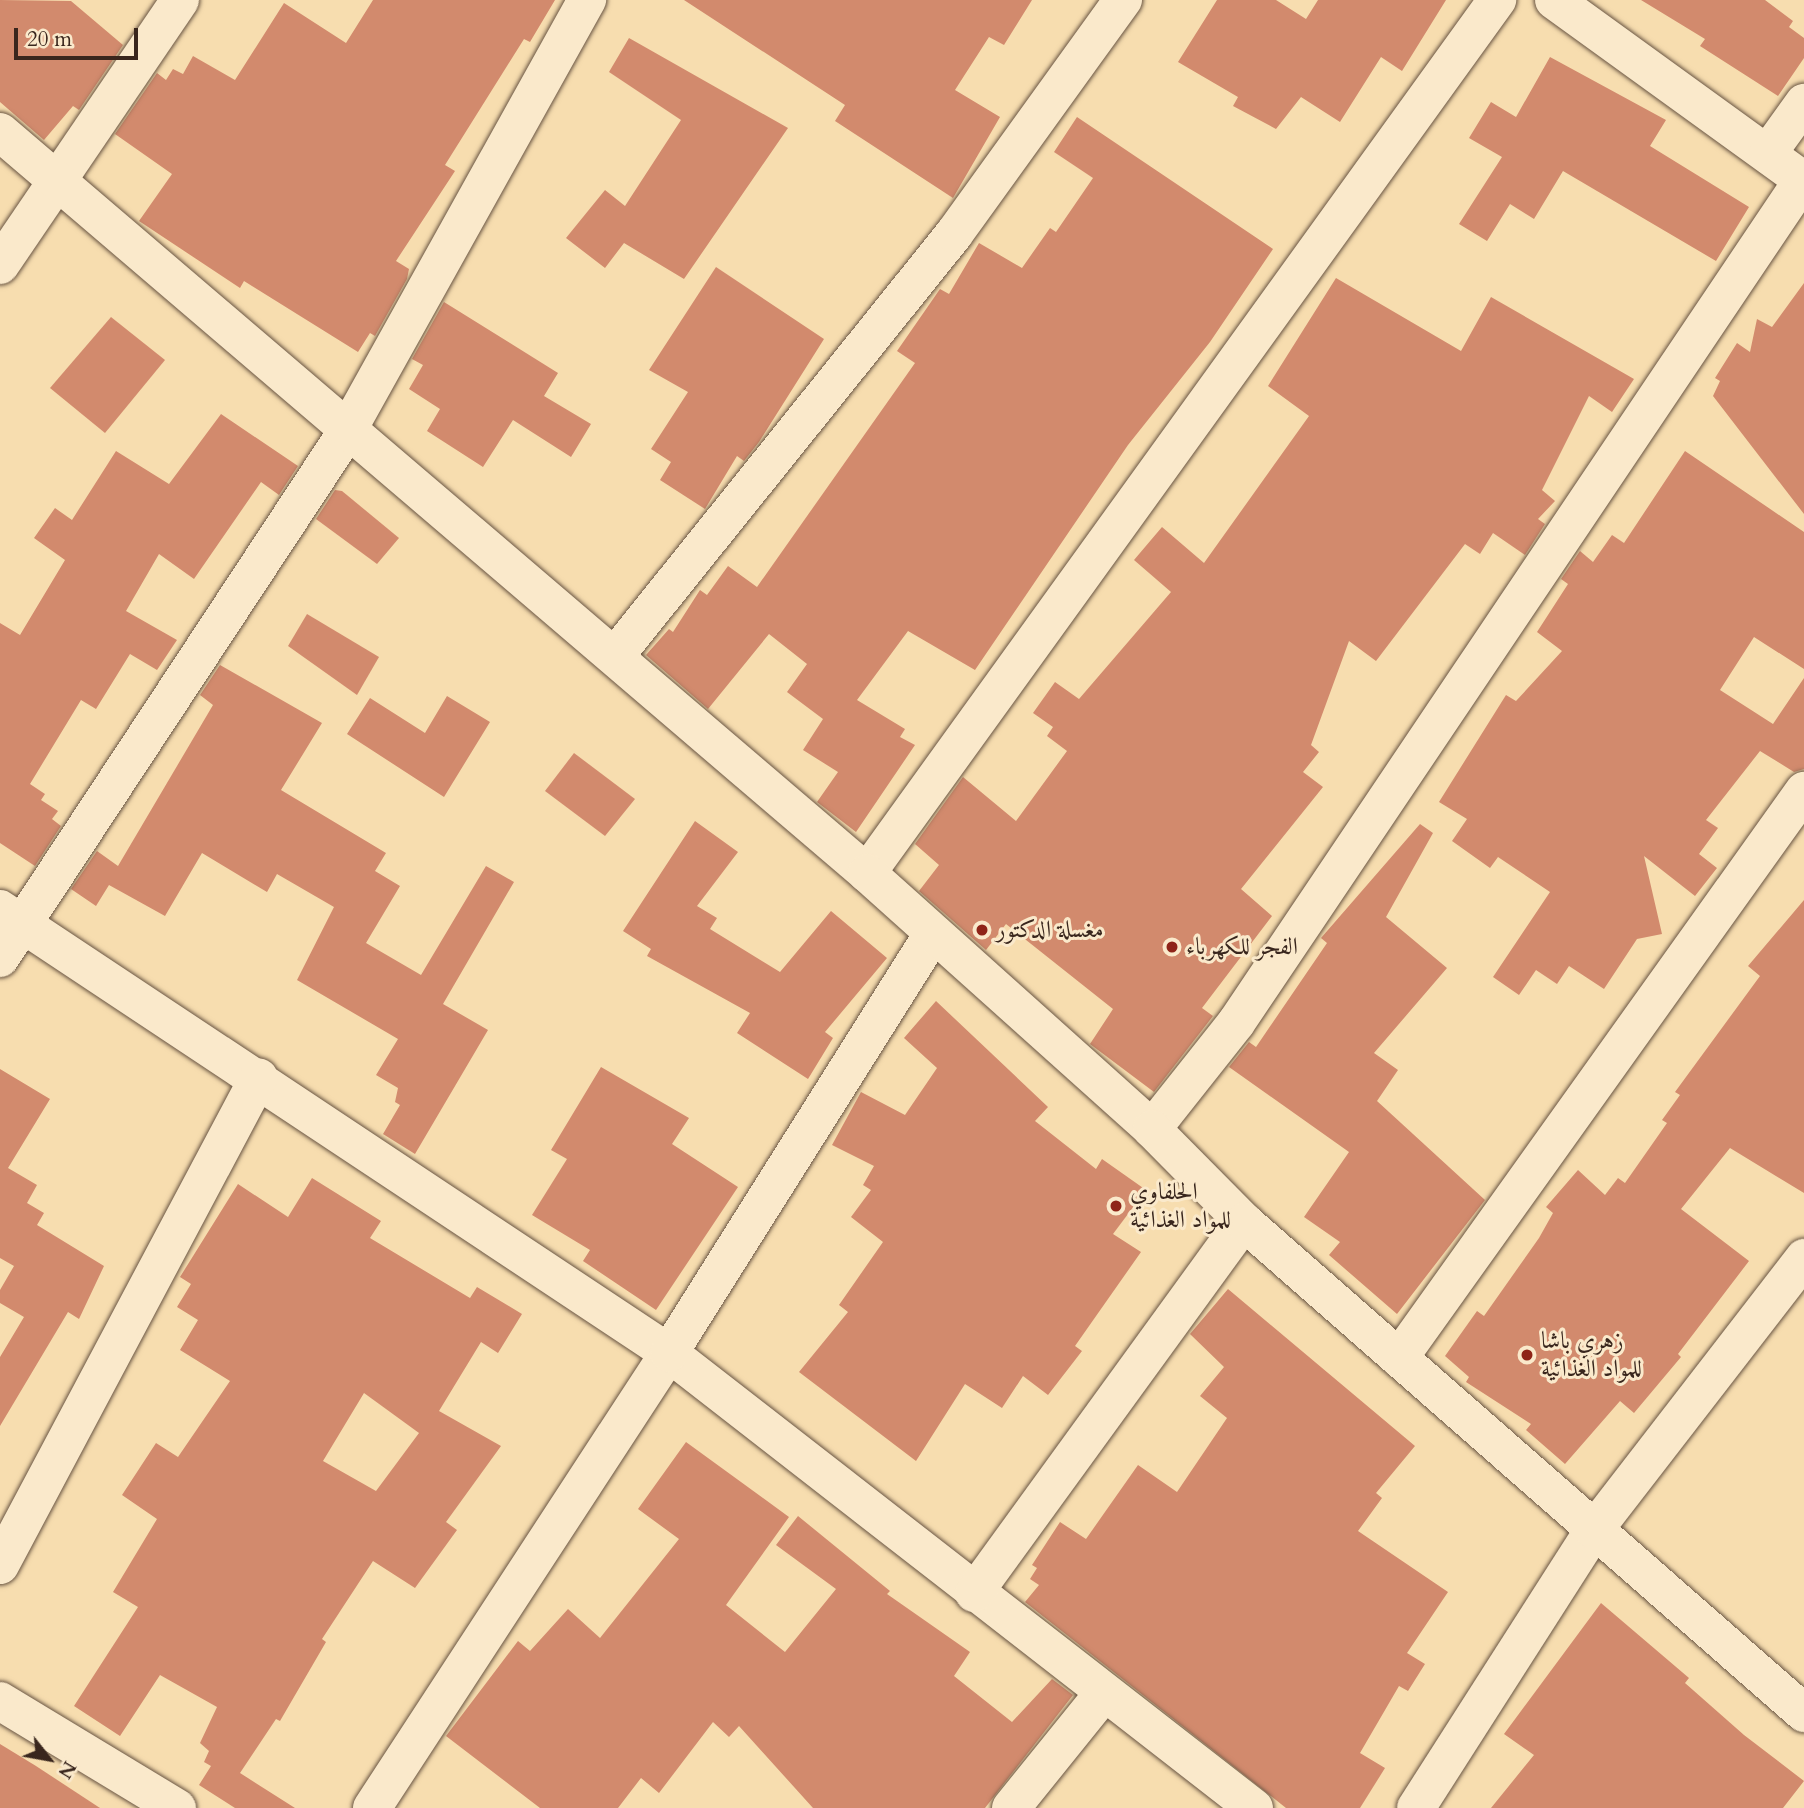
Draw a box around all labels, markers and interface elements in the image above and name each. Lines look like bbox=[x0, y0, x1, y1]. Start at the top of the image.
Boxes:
scale bar bbox=[18, 14, 142, 58]
text: 20 m bbox=[27, 25, 72, 54]
place label: مغسلة الدكتور bbox=[996, 916, 1104, 944]
marker: مغسلة الدكتور bbox=[974, 922, 990, 938]
place label: الفجر للكهرباء bbox=[1186, 933, 1298, 961]
marker: الفجر للكهرباء bbox=[1164, 939, 1180, 955]
place label: الحلفاوي للمواد الغذائية bbox=[1130, 1178, 1231, 1234]
marker: الحلفاوي للمواد الغذائية bbox=[1108, 1198, 1124, 1214]
place label: زهري باشا للمواد الغذائية bbox=[1541, 1327, 1642, 1383]
marker: زهري باشا للمواد الغذائية bbox=[1519, 1347, 1535, 1363]
north arrow bbox=[14, 1724, 84, 1794]
text: N bbox=[52, 1756, 82, 1784]

